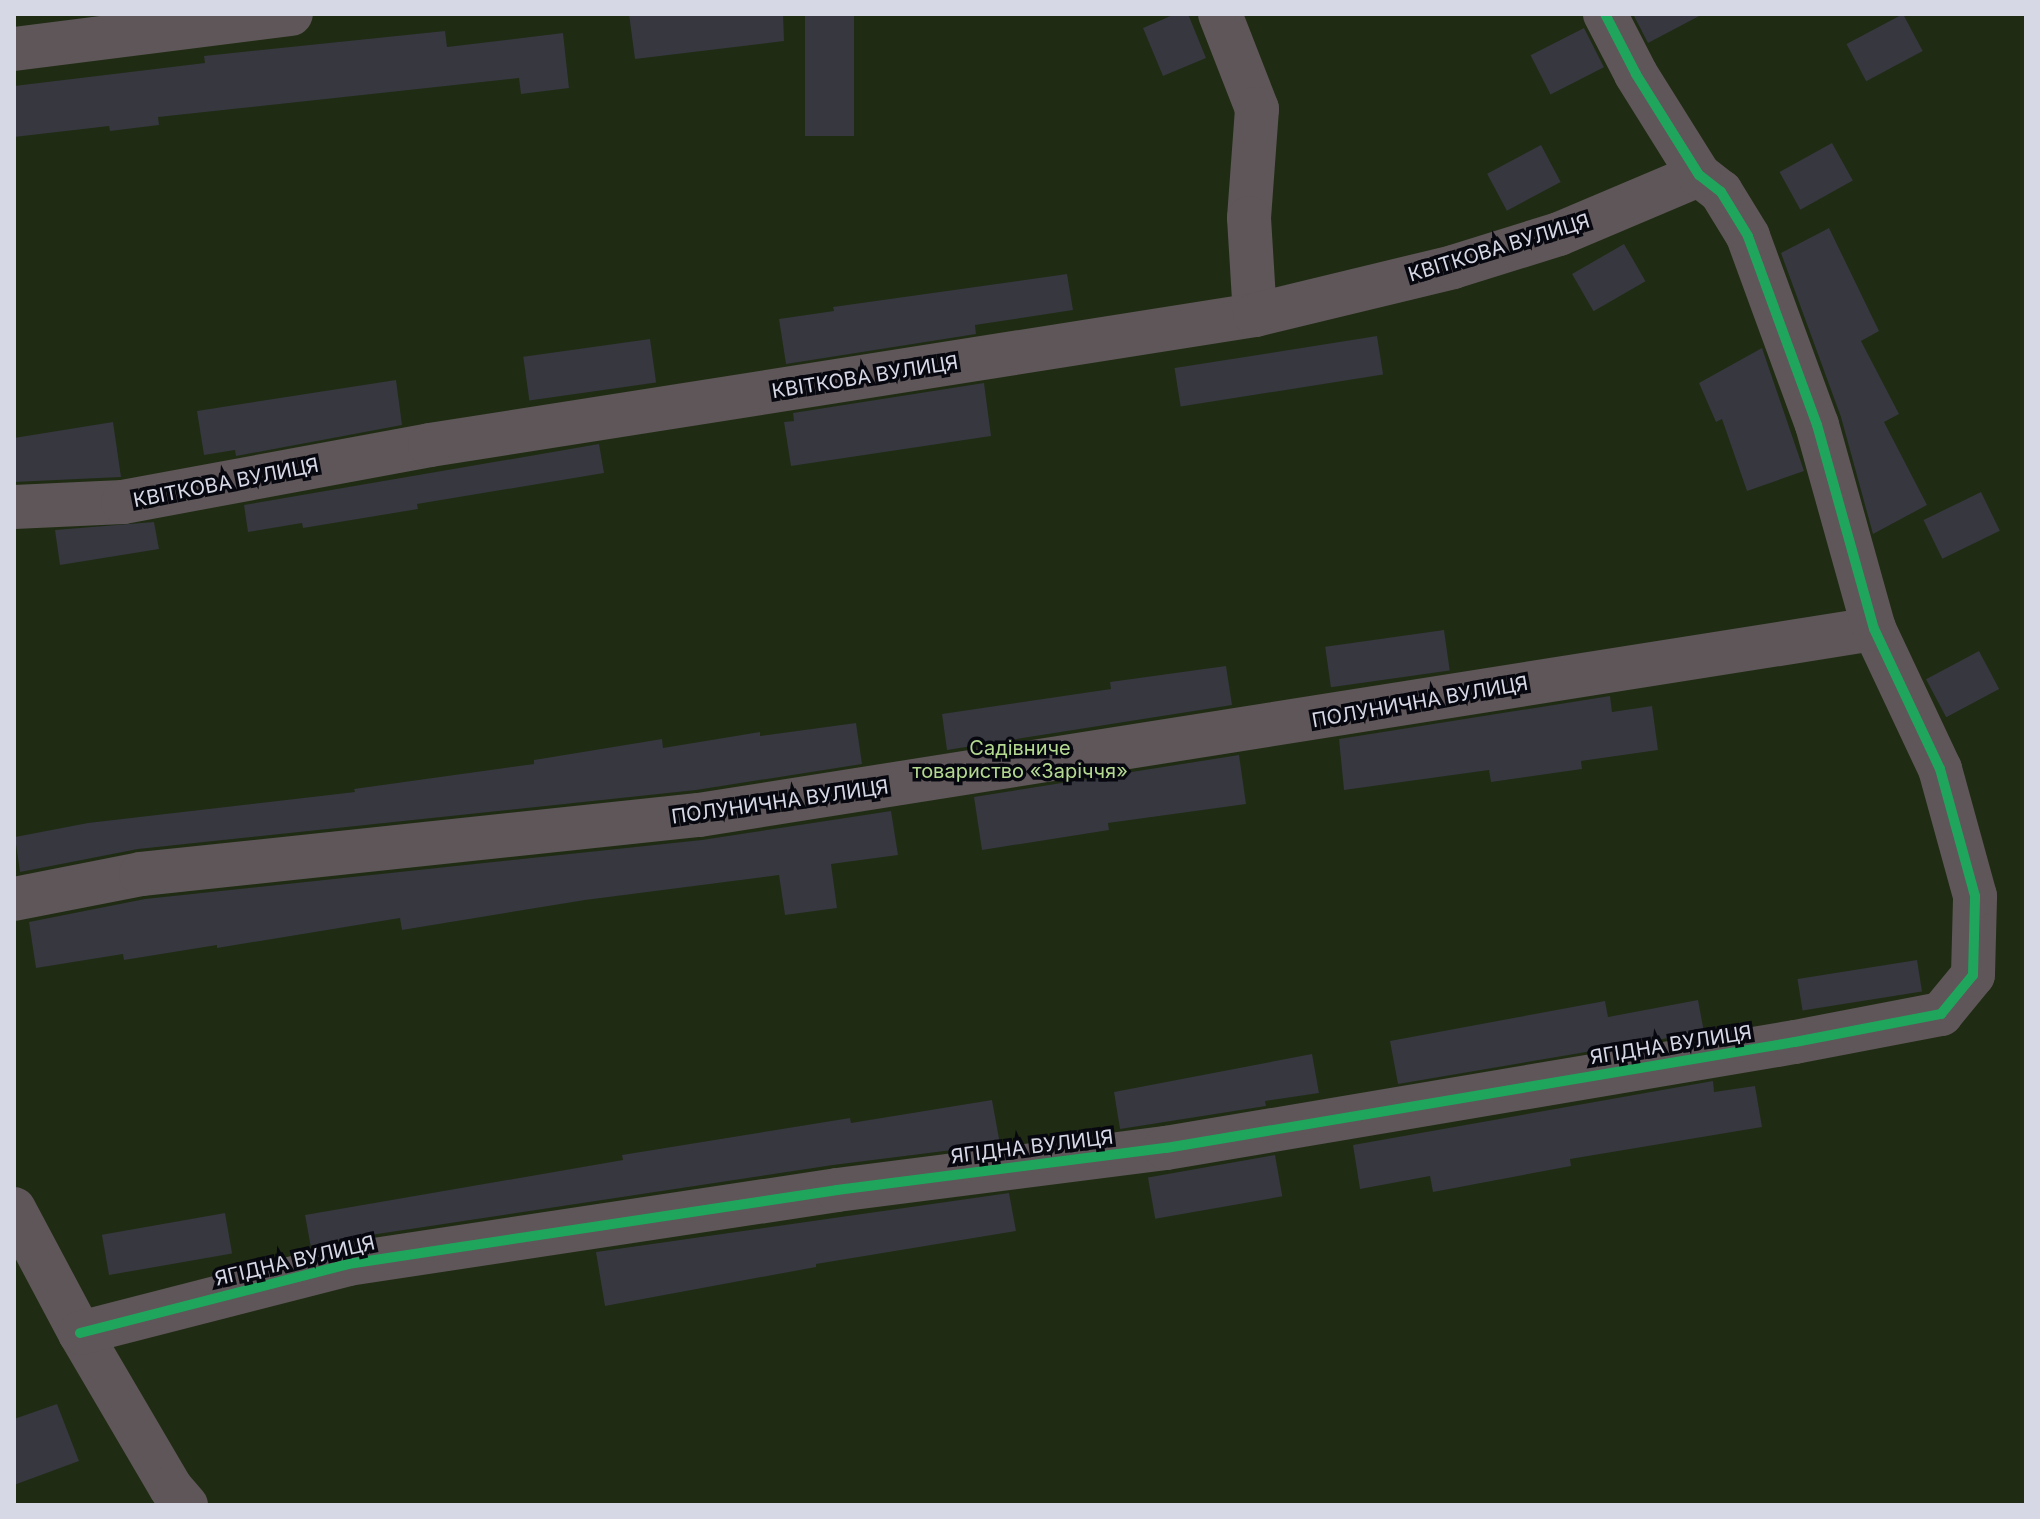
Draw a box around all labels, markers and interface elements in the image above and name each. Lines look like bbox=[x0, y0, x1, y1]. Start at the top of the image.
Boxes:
street label: КВІТКОВА ВУЛИЦЯ bbox=[1405, 209, 1593, 287]
street label: КВІТКОВА ВУЛИЦЯ bbox=[770, 350, 960, 404]
street label: КВІТКОВА ВУЛИЦЯ bbox=[131, 453, 321, 513]
street label: ПОЛУНИЧНА ВУЛИЦЯ bbox=[1310, 671, 1530, 733]
park label: Садівниче товариство «Заріччя» bbox=[912, 736, 1128, 783]
street label: ПОЛУНИЧНА ВУЛИЦЯ bbox=[670, 775, 890, 829]
street label: ЯГІДНА ВУЛИЦЯ bbox=[1588, 1020, 1754, 1070]
street label: ЯГІДНА ВУЛИЦЯ bbox=[949, 1125, 1115, 1169]
street label: ЯГІДНА ВУЛИЦЯ bbox=[213, 1231, 377, 1291]

